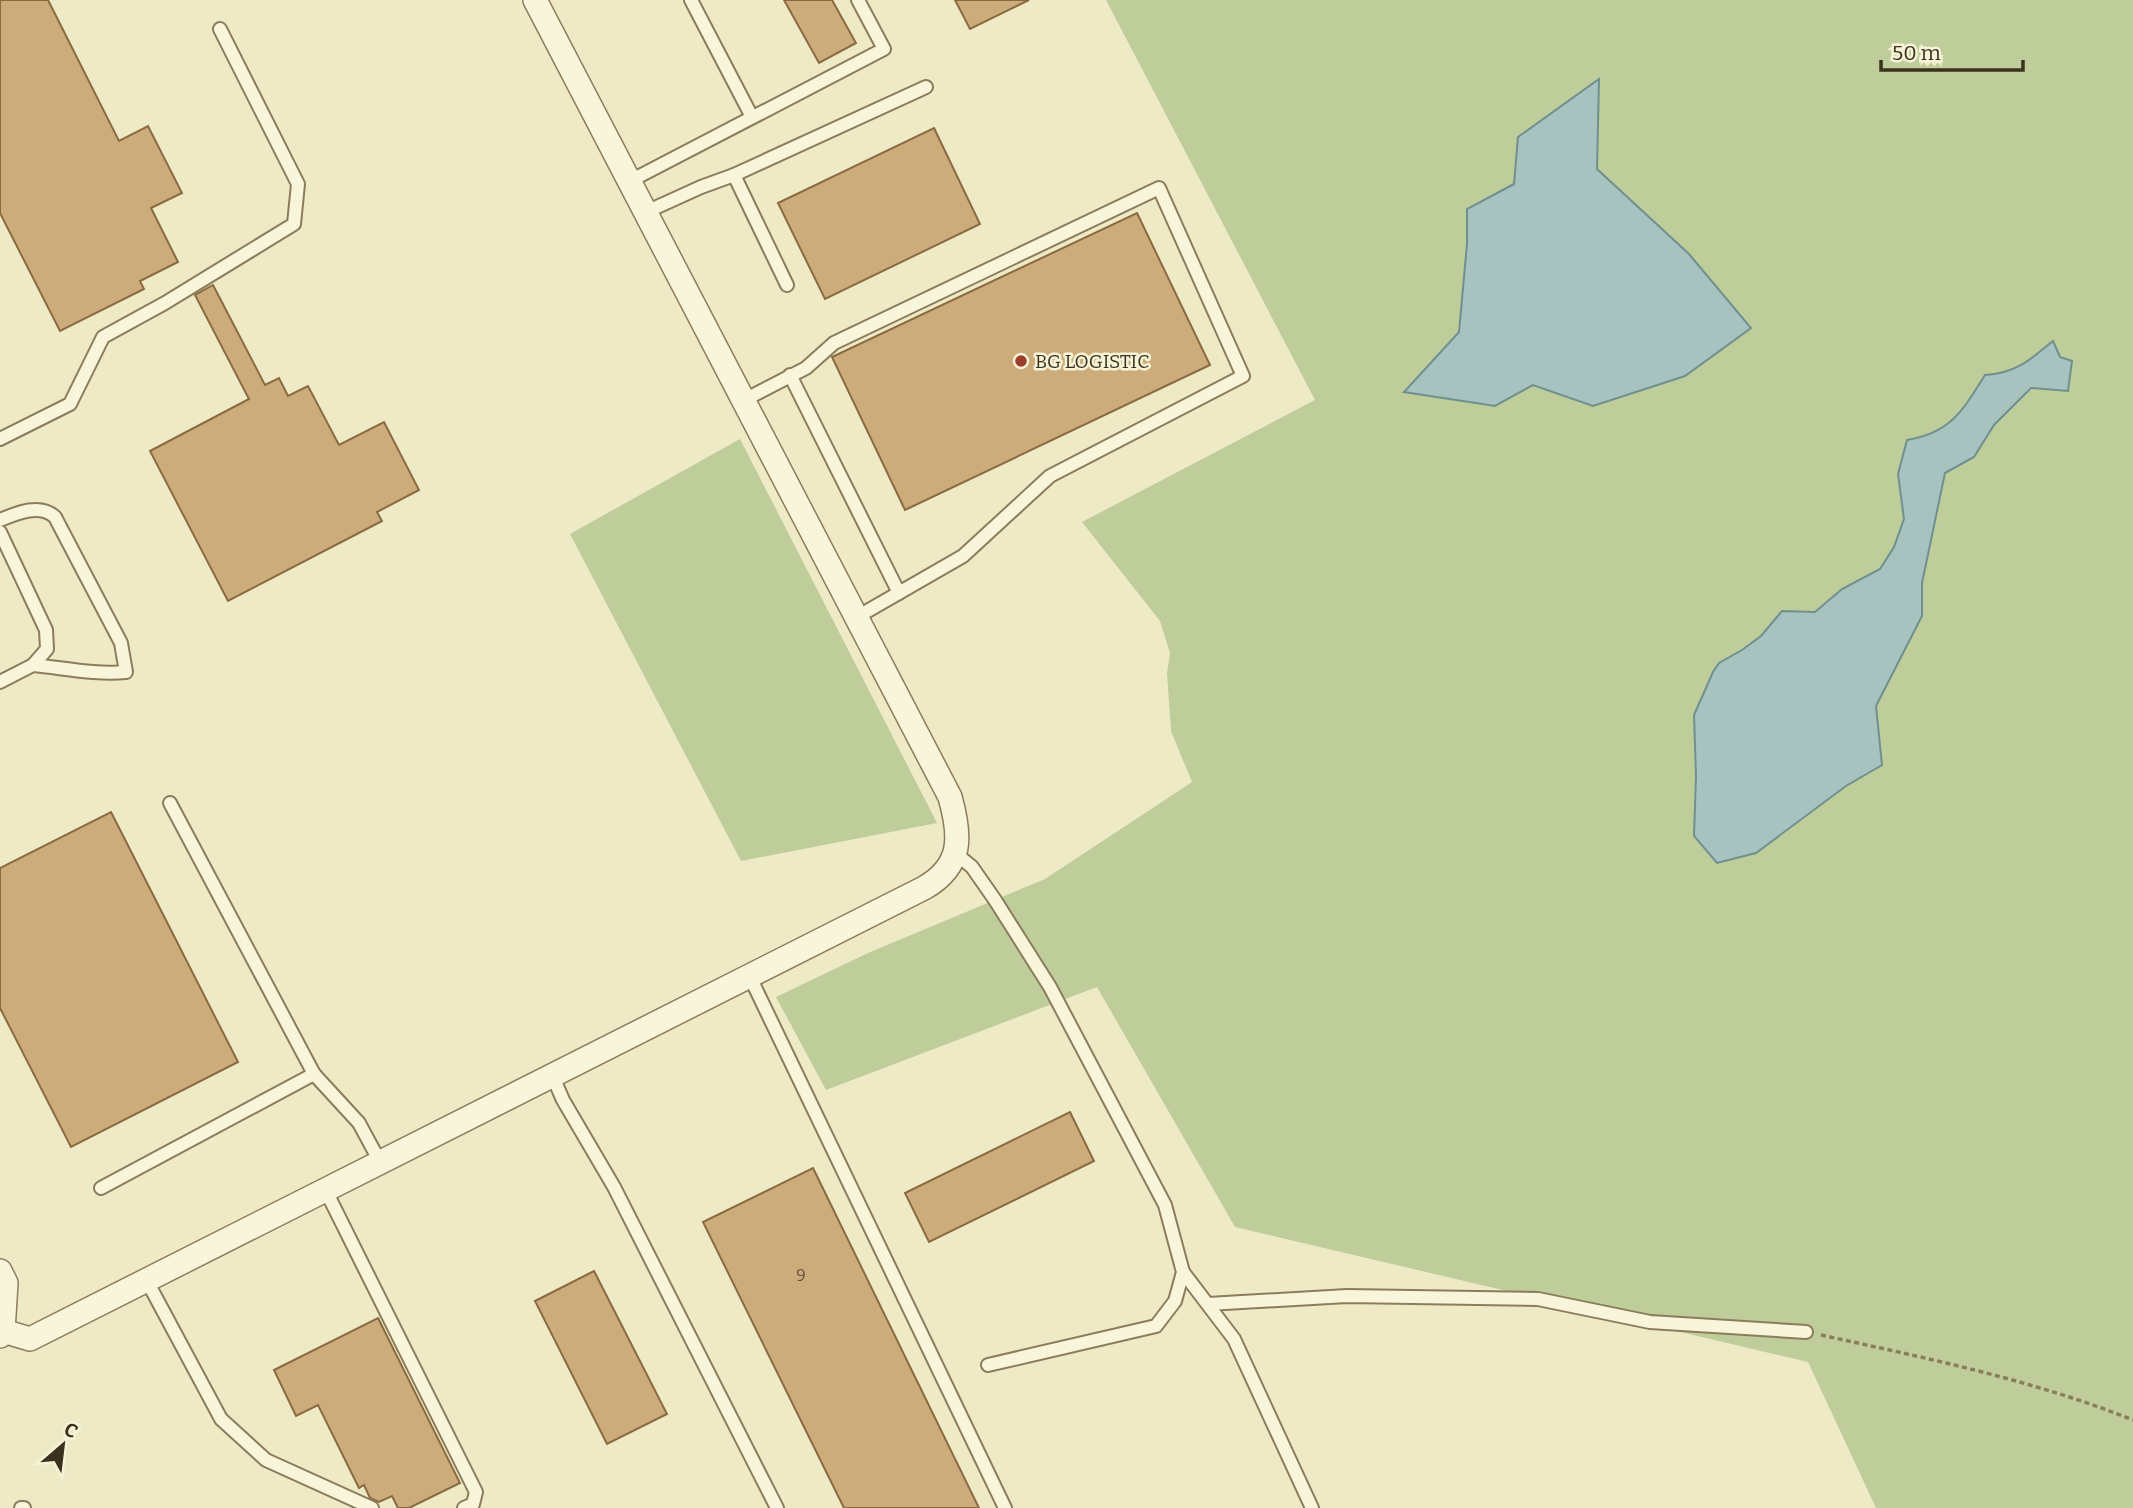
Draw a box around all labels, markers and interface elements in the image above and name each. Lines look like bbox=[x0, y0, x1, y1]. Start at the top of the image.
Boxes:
scale bar bbox=[1881, 28, 2023, 72]
text: 50 m bbox=[1892, 40, 1941, 66]
place label: BG LOGISTIC bbox=[1035, 350, 1149, 373]
marker: BG LOGISTIC bbox=[1013, 353, 1029, 369]
house number: 9 bbox=[796, 1266, 806, 1285]
north arrow bbox=[28, 1410, 98, 1480]
text: С bbox=[60, 1417, 81, 1443]

